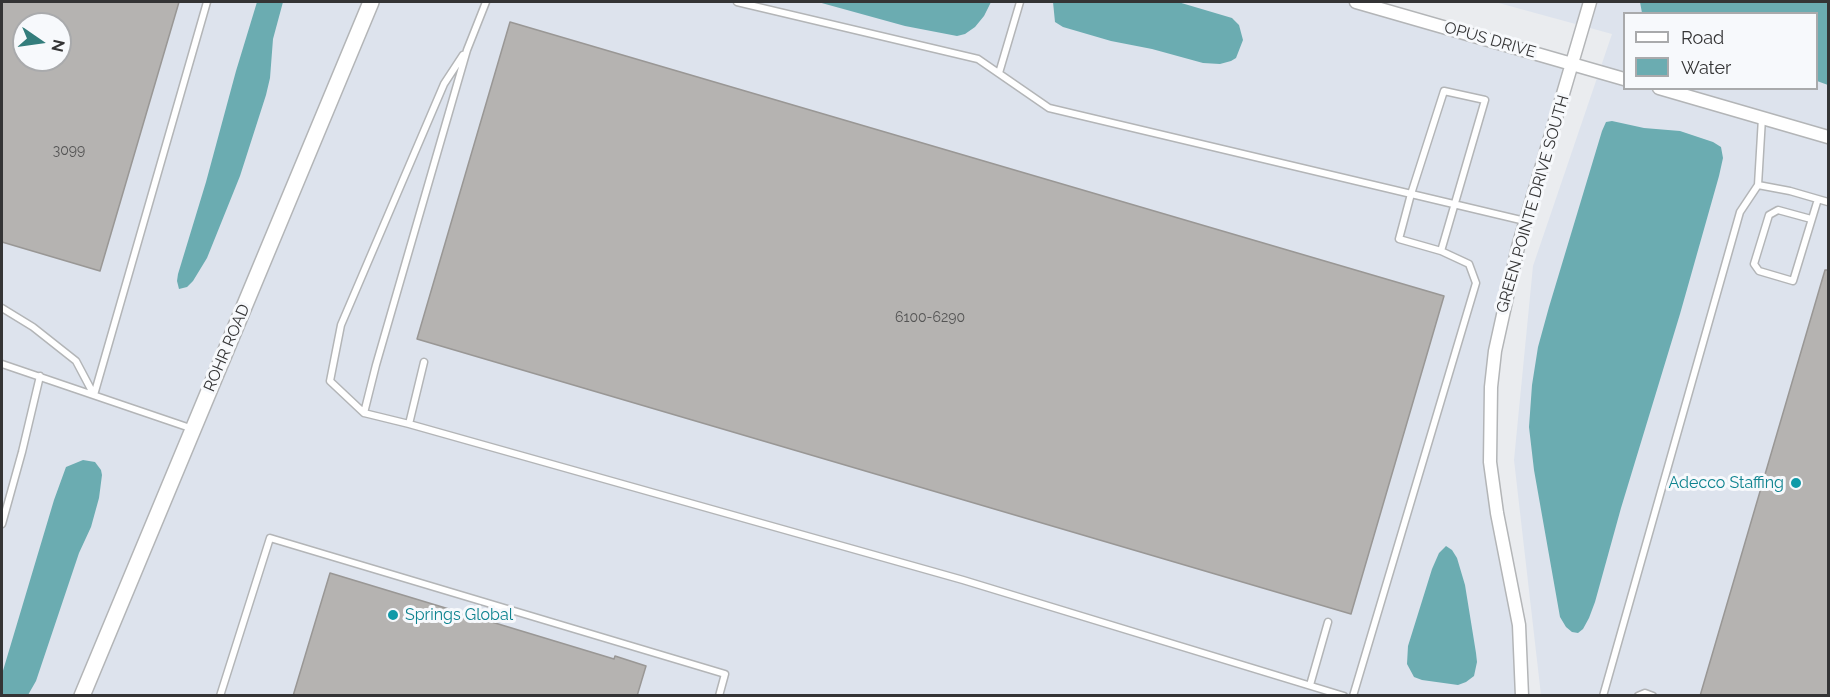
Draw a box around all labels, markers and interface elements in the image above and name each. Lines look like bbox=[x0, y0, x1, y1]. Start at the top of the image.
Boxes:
north arrow bbox=[12, 12, 72, 72]
legend bbox=[1623, 12, 1818, 90]
street label: OPUS DRIVE bbox=[1442, 18, 1538, 62]
text: Road bbox=[1681, 27, 1724, 48]
text: N bbox=[47, 38, 69, 54]
text: Water bbox=[1681, 57, 1731, 78]
street label: GREEN POINTE DRIVE SOUTH bbox=[1493, 93, 1573, 315]
house number: 3099 bbox=[53, 143, 85, 159]
street label: ROHR ROAD bbox=[200, 301, 254, 395]
house number: 6100-6290 bbox=[895, 310, 965, 326]
place label: Adecco Staffing bbox=[1669, 473, 1784, 493]
marker: Adecco Staffing bbox=[1789, 476, 1803, 490]
place label: Springs Global bbox=[405, 605, 513, 625]
marker: Springs Global bbox=[386, 608, 400, 622]

